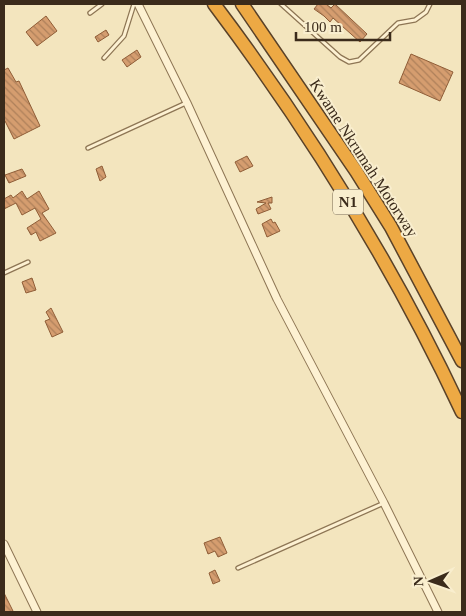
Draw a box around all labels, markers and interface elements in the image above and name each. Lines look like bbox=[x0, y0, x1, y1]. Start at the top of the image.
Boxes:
scale bar bbox=[296, 10, 390, 42]
text: 100 m bbox=[304, 19, 342, 35]
street label: Kwame Nkrumah Motorway bbox=[306, 76, 421, 241]
road number: N1 bbox=[333, 190, 363, 214]
north arrow bbox=[406, 556, 456, 606]
text: N bbox=[411, 576, 426, 587]

